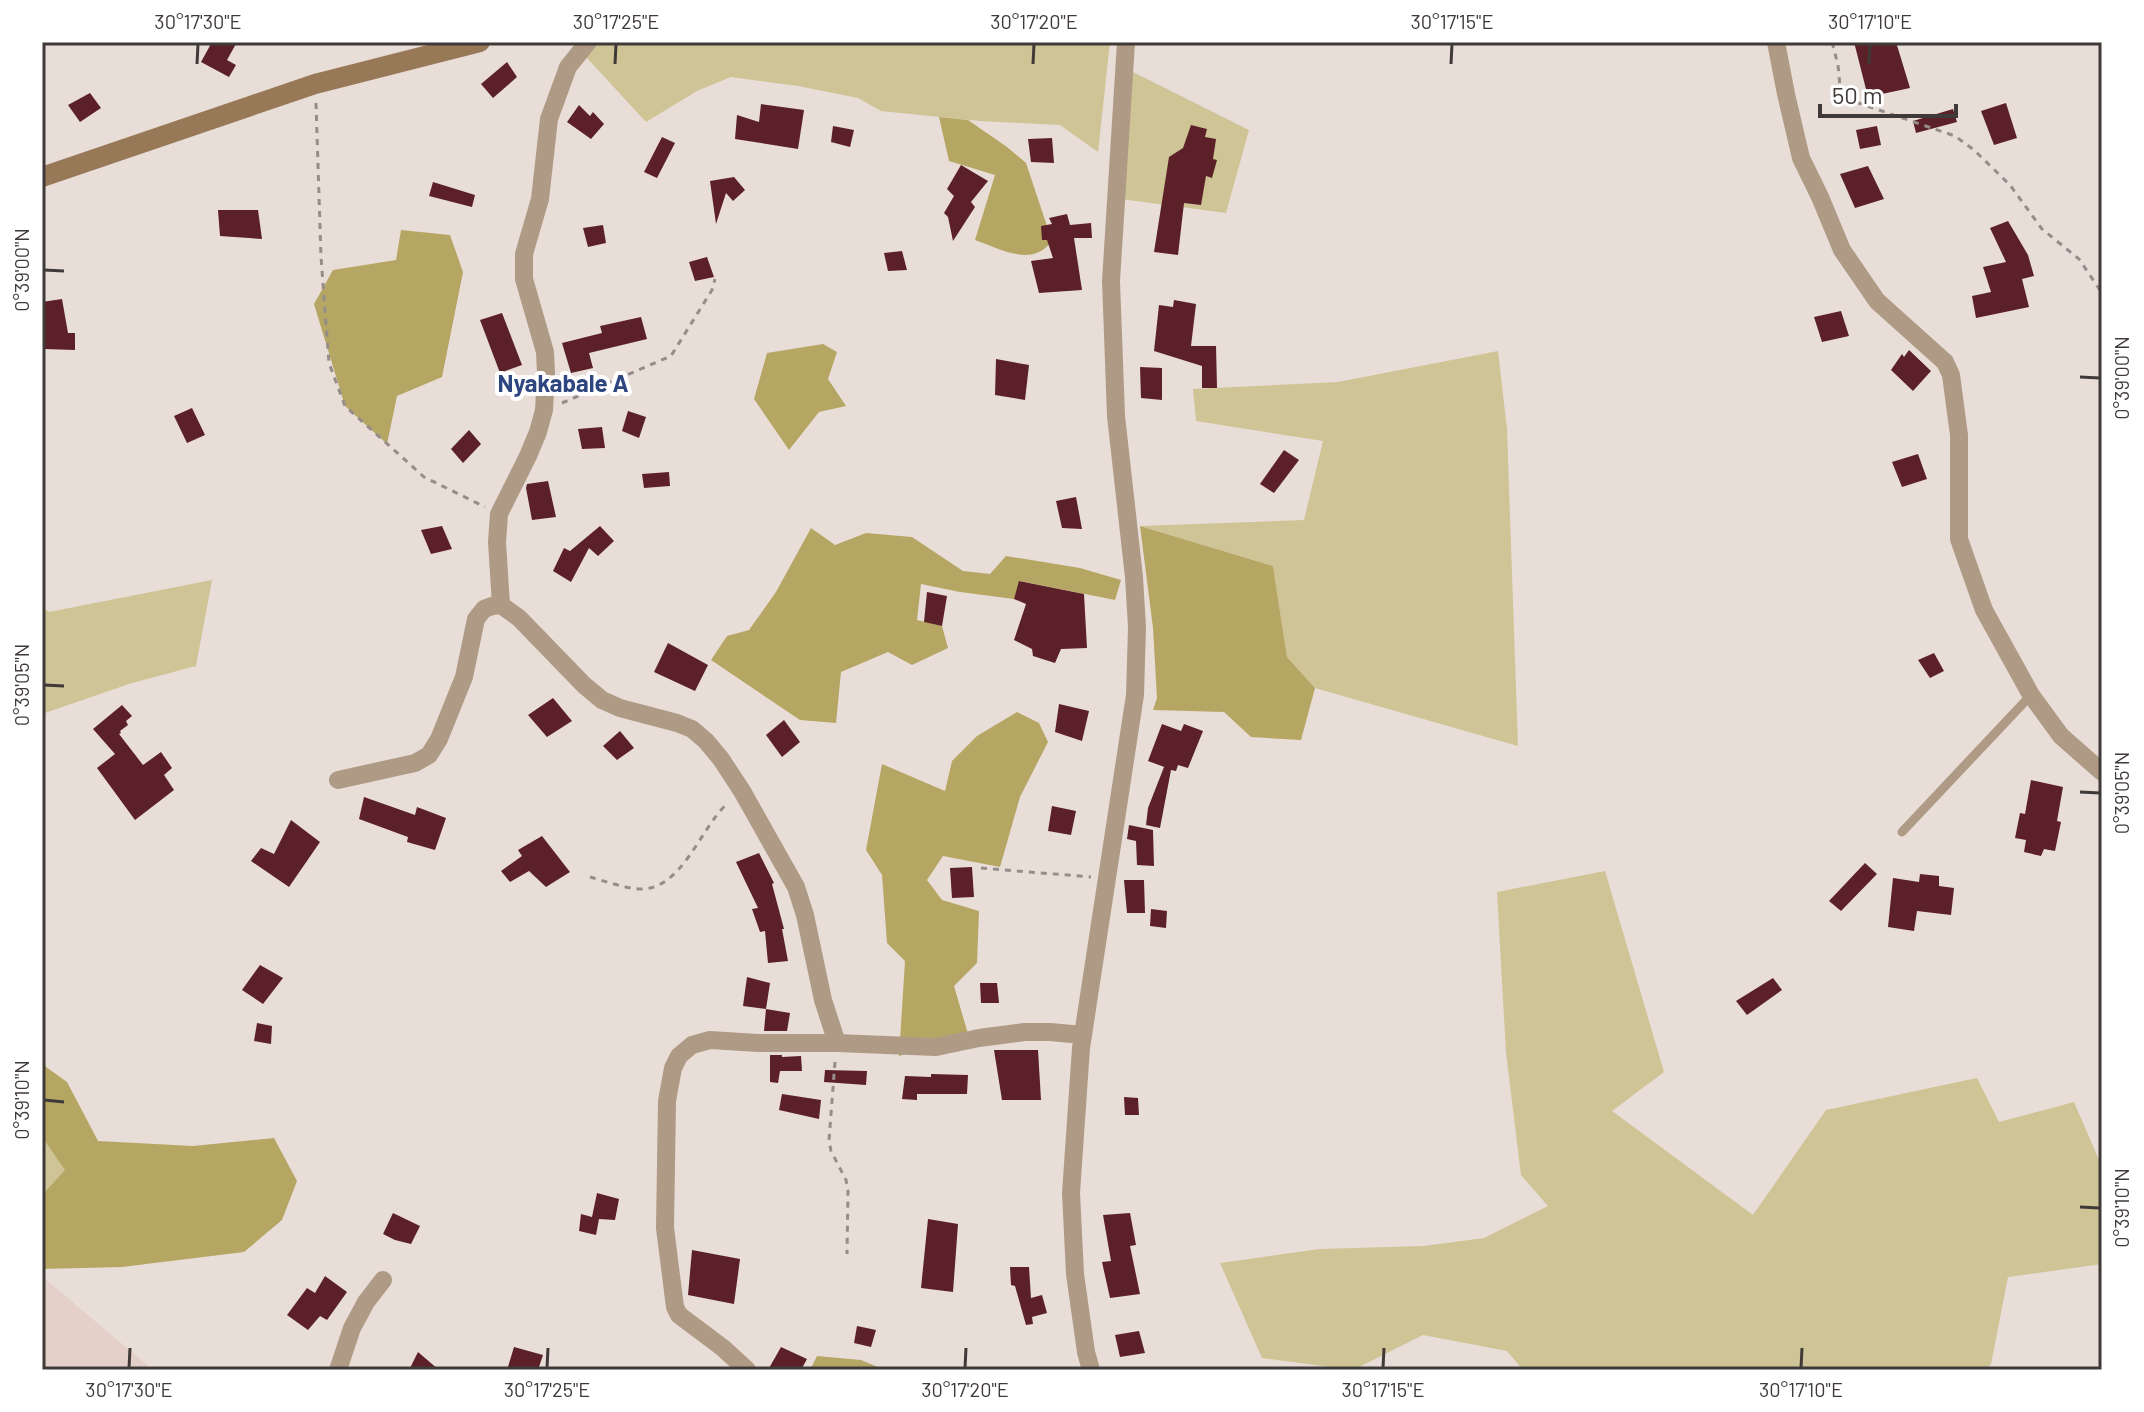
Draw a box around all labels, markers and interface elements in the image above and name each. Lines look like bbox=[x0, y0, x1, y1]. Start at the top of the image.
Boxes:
text: 30°17'30"E bbox=[154, 9, 242, 33]
text: 30°17'25"E bbox=[573, 9, 659, 33]
text: 30°17'20"E bbox=[990, 9, 1078, 33]
text: 30°17'15"E bbox=[1411, 9, 1493, 33]
text: 30°17'10"E bbox=[1828, 9, 1912, 33]
scale bar bbox=[1820, 68, 1956, 118]
text: 50 m bbox=[1832, 80, 1883, 109]
text: 0°39'00"N bbox=[9, 228, 33, 312]
text: 0°39'00"N bbox=[2109, 336, 2133, 420]
district label: Nyakabale A bbox=[497, 368, 629, 397]
text: 0°39'05"N bbox=[9, 644, 33, 726]
text: 0°39'05"N bbox=[2109, 752, 2133, 834]
text: 0°39'10"N bbox=[9, 1060, 33, 1140]
text: 0°39'10"N bbox=[2109, 1168, 2133, 1248]
text: 30°17'30"E bbox=[85, 1377, 173, 1401]
text: 30°17'25"E bbox=[504, 1377, 590, 1401]
text: 30°17'20"E bbox=[921, 1377, 1009, 1401]
text: 30°17'15"E bbox=[1342, 1377, 1424, 1401]
text: 30°17'10"E bbox=[1759, 1377, 1843, 1401]

